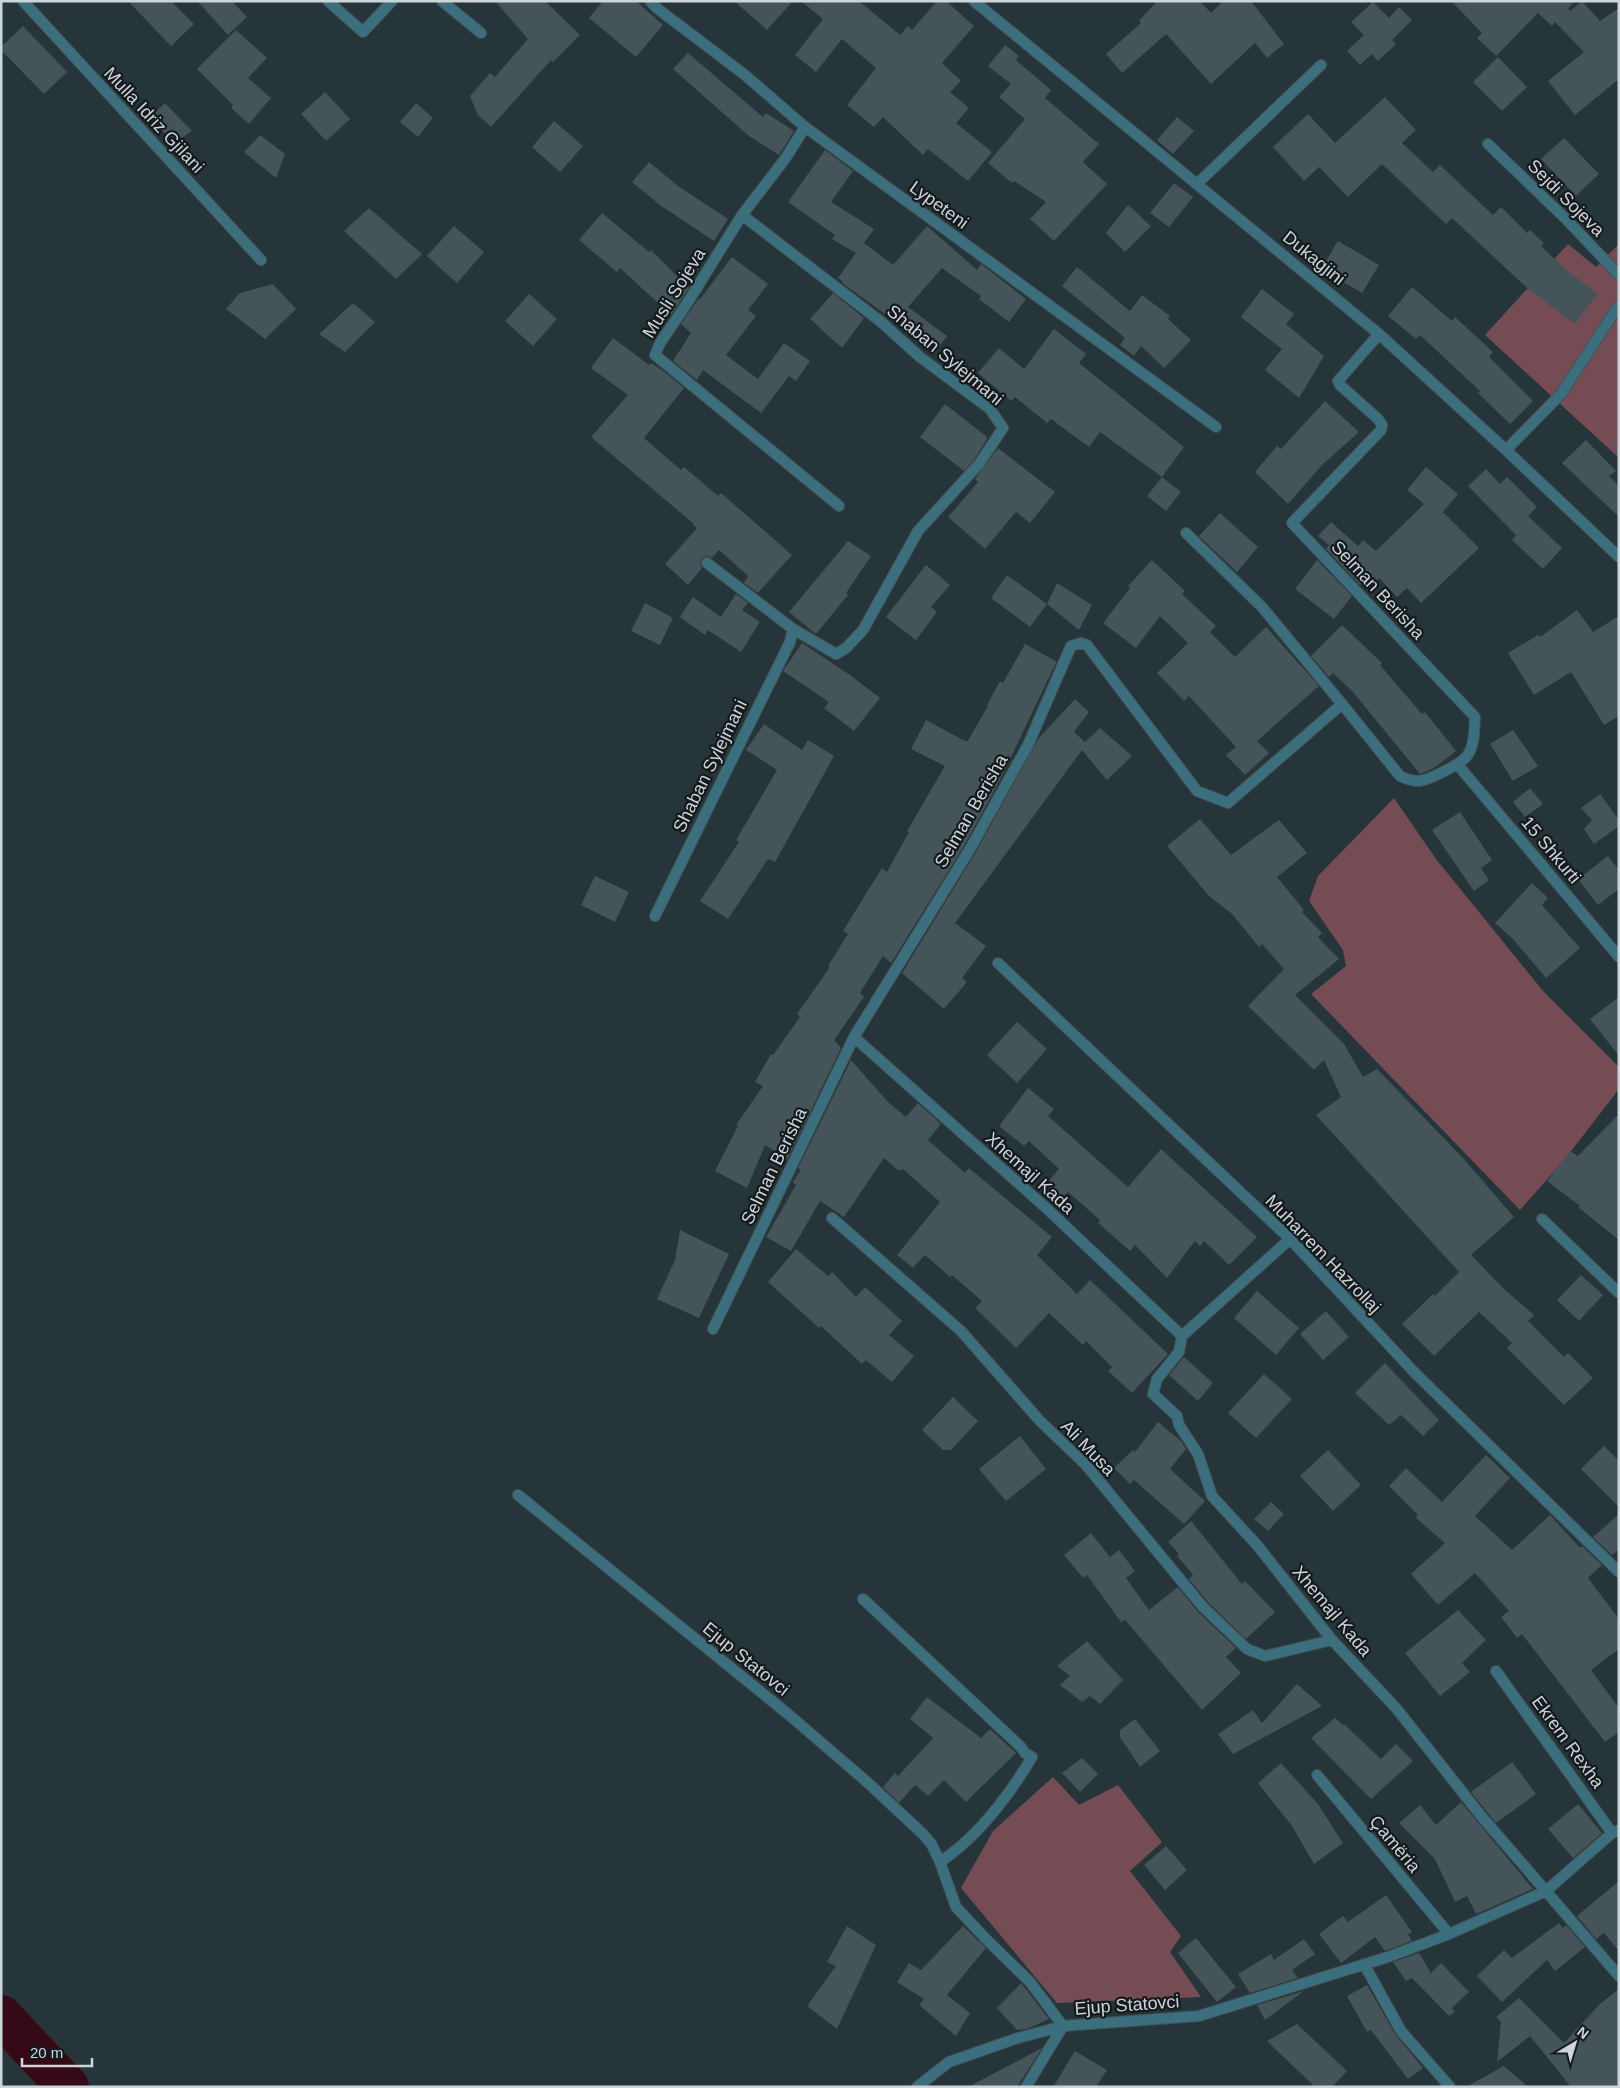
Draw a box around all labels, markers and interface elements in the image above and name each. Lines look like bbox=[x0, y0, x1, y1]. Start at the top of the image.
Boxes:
street label: Mulla Idriz Gjilani bbox=[100, 63, 208, 177]
street label: Sejdi Sojeva bbox=[1524, 156, 1609, 241]
street label: Lypeteni bbox=[906, 177, 972, 233]
street label: Dukagjini bbox=[1279, 227, 1349, 289]
street label: Musli Sojeva bbox=[638, 244, 710, 342]
street label: Shaban Sylejmani bbox=[883, 301, 1007, 409]
street label: Selman Berisha bbox=[1327, 537, 1429, 644]
street label: Shaban Sylejmani bbox=[669, 696, 751, 836]
street label: Selman Berisha bbox=[931, 750, 1012, 871]
street label: 15 Shkurti bbox=[1517, 813, 1585, 887]
street label: Selman Berisha bbox=[737, 1104, 811, 1227]
street label: Xhemajl Kada bbox=[982, 1128, 1079, 1219]
street label: Muharrem Hazrollaj bbox=[1261, 1191, 1385, 1317]
street label: Ali Musa bbox=[1057, 1416, 1120, 1480]
street label: Xhemajl Kada bbox=[1288, 1562, 1376, 1661]
street label: Ejup Statovci bbox=[699, 1618, 793, 1700]
street label: Ekrem Rexha bbox=[1528, 1692, 1609, 1793]
street label: Çamëria bbox=[1365, 1812, 1425, 1877]
street label: Ejup Statovci bbox=[1074, 1991, 1180, 2019]
north arrow bbox=[1550, 2018, 1600, 2068]
text: N bbox=[1574, 2023, 1592, 2042]
scale bar bbox=[22, 2036, 92, 2068]
text: 20 m bbox=[30, 2044, 63, 2061]

